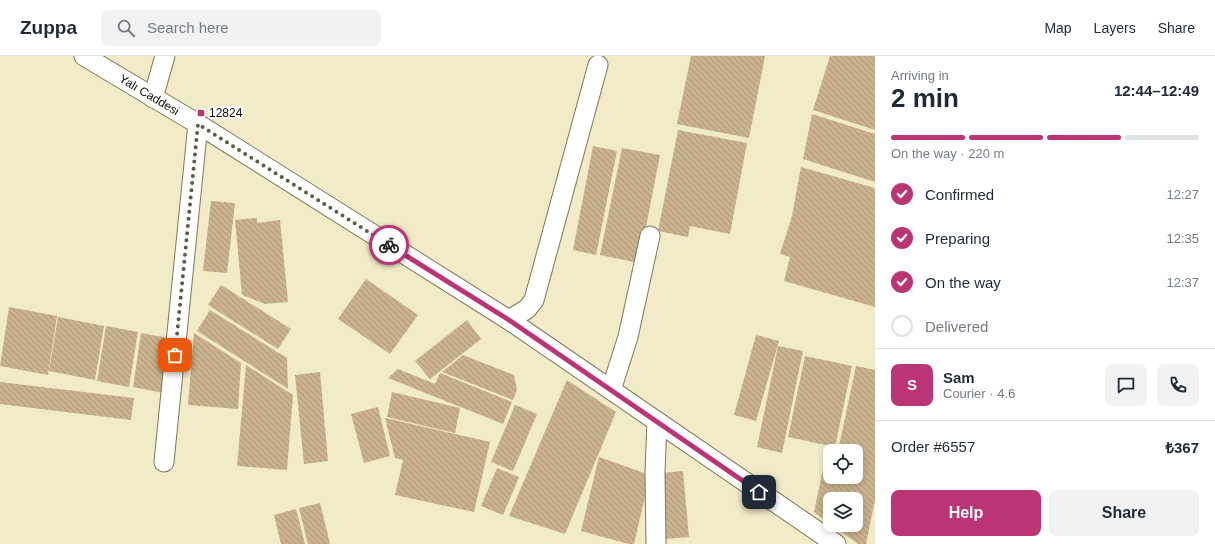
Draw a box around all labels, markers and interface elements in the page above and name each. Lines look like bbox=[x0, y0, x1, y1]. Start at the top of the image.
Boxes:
search box bbox=[101, 10, 381, 46]
text: Zuppa bbox=[20, 17, 77, 38]
icon: search bbox=[115, 17, 137, 39]
text: Search here bbox=[147, 19, 229, 36]
text: Map bbox=[1044, 20, 1072, 36]
text: Layers bbox=[1094, 20, 1136, 36]
text: Share bbox=[1158, 20, 1195, 36]
text: Arriving in bbox=[891, 68, 949, 83]
street label: Yalı Caddesi bbox=[117, 72, 182, 118]
text: 12:44–12:49 bbox=[1114, 82, 1199, 99]
text: 2 min bbox=[891, 83, 959, 113]
place label: 12824 bbox=[209, 106, 243, 120]
marker: 12824 bbox=[196, 108, 206, 118]
text: On the way · 220 m bbox=[891, 146, 1004, 161]
icon: check bbox=[891, 183, 913, 205]
text: Confirmed bbox=[925, 186, 994, 203]
text: 12:27 bbox=[1166, 187, 1199, 202]
courier bbox=[369, 225, 409, 265]
icon: check bbox=[891, 227, 913, 249]
text: Preparing bbox=[925, 230, 990, 247]
text: 12:35 bbox=[1166, 231, 1199, 246]
icon: bike bbox=[378, 234, 400, 256]
icon: check bbox=[891, 271, 913, 293]
text: On the way bbox=[925, 274, 1001, 291]
text: 12:37 bbox=[1166, 275, 1199, 290]
text: Delivered bbox=[925, 318, 988, 335]
pin bbox=[158, 338, 192, 372]
icon: bag bbox=[164, 344, 186, 366]
button: chat bbox=[1105, 364, 1147, 406]
button: phone bbox=[1157, 364, 1199, 406]
text: Sam bbox=[943, 369, 975, 386]
text: S bbox=[907, 376, 917, 393]
text: Courier · 4.6 bbox=[943, 386, 1015, 401]
text: Order #6557 bbox=[891, 438, 975, 455]
text: ₺367 bbox=[1165, 439, 1199, 456]
map controls bbox=[823, 444, 863, 532]
button: locate bbox=[823, 444, 863, 484]
pin bbox=[742, 475, 776, 509]
icon: home bbox=[748, 481, 770, 503]
button: Help bbox=[891, 490, 1041, 536]
button: Share bbox=[1049, 490, 1199, 536]
button: layers bbox=[823, 492, 863, 532]

